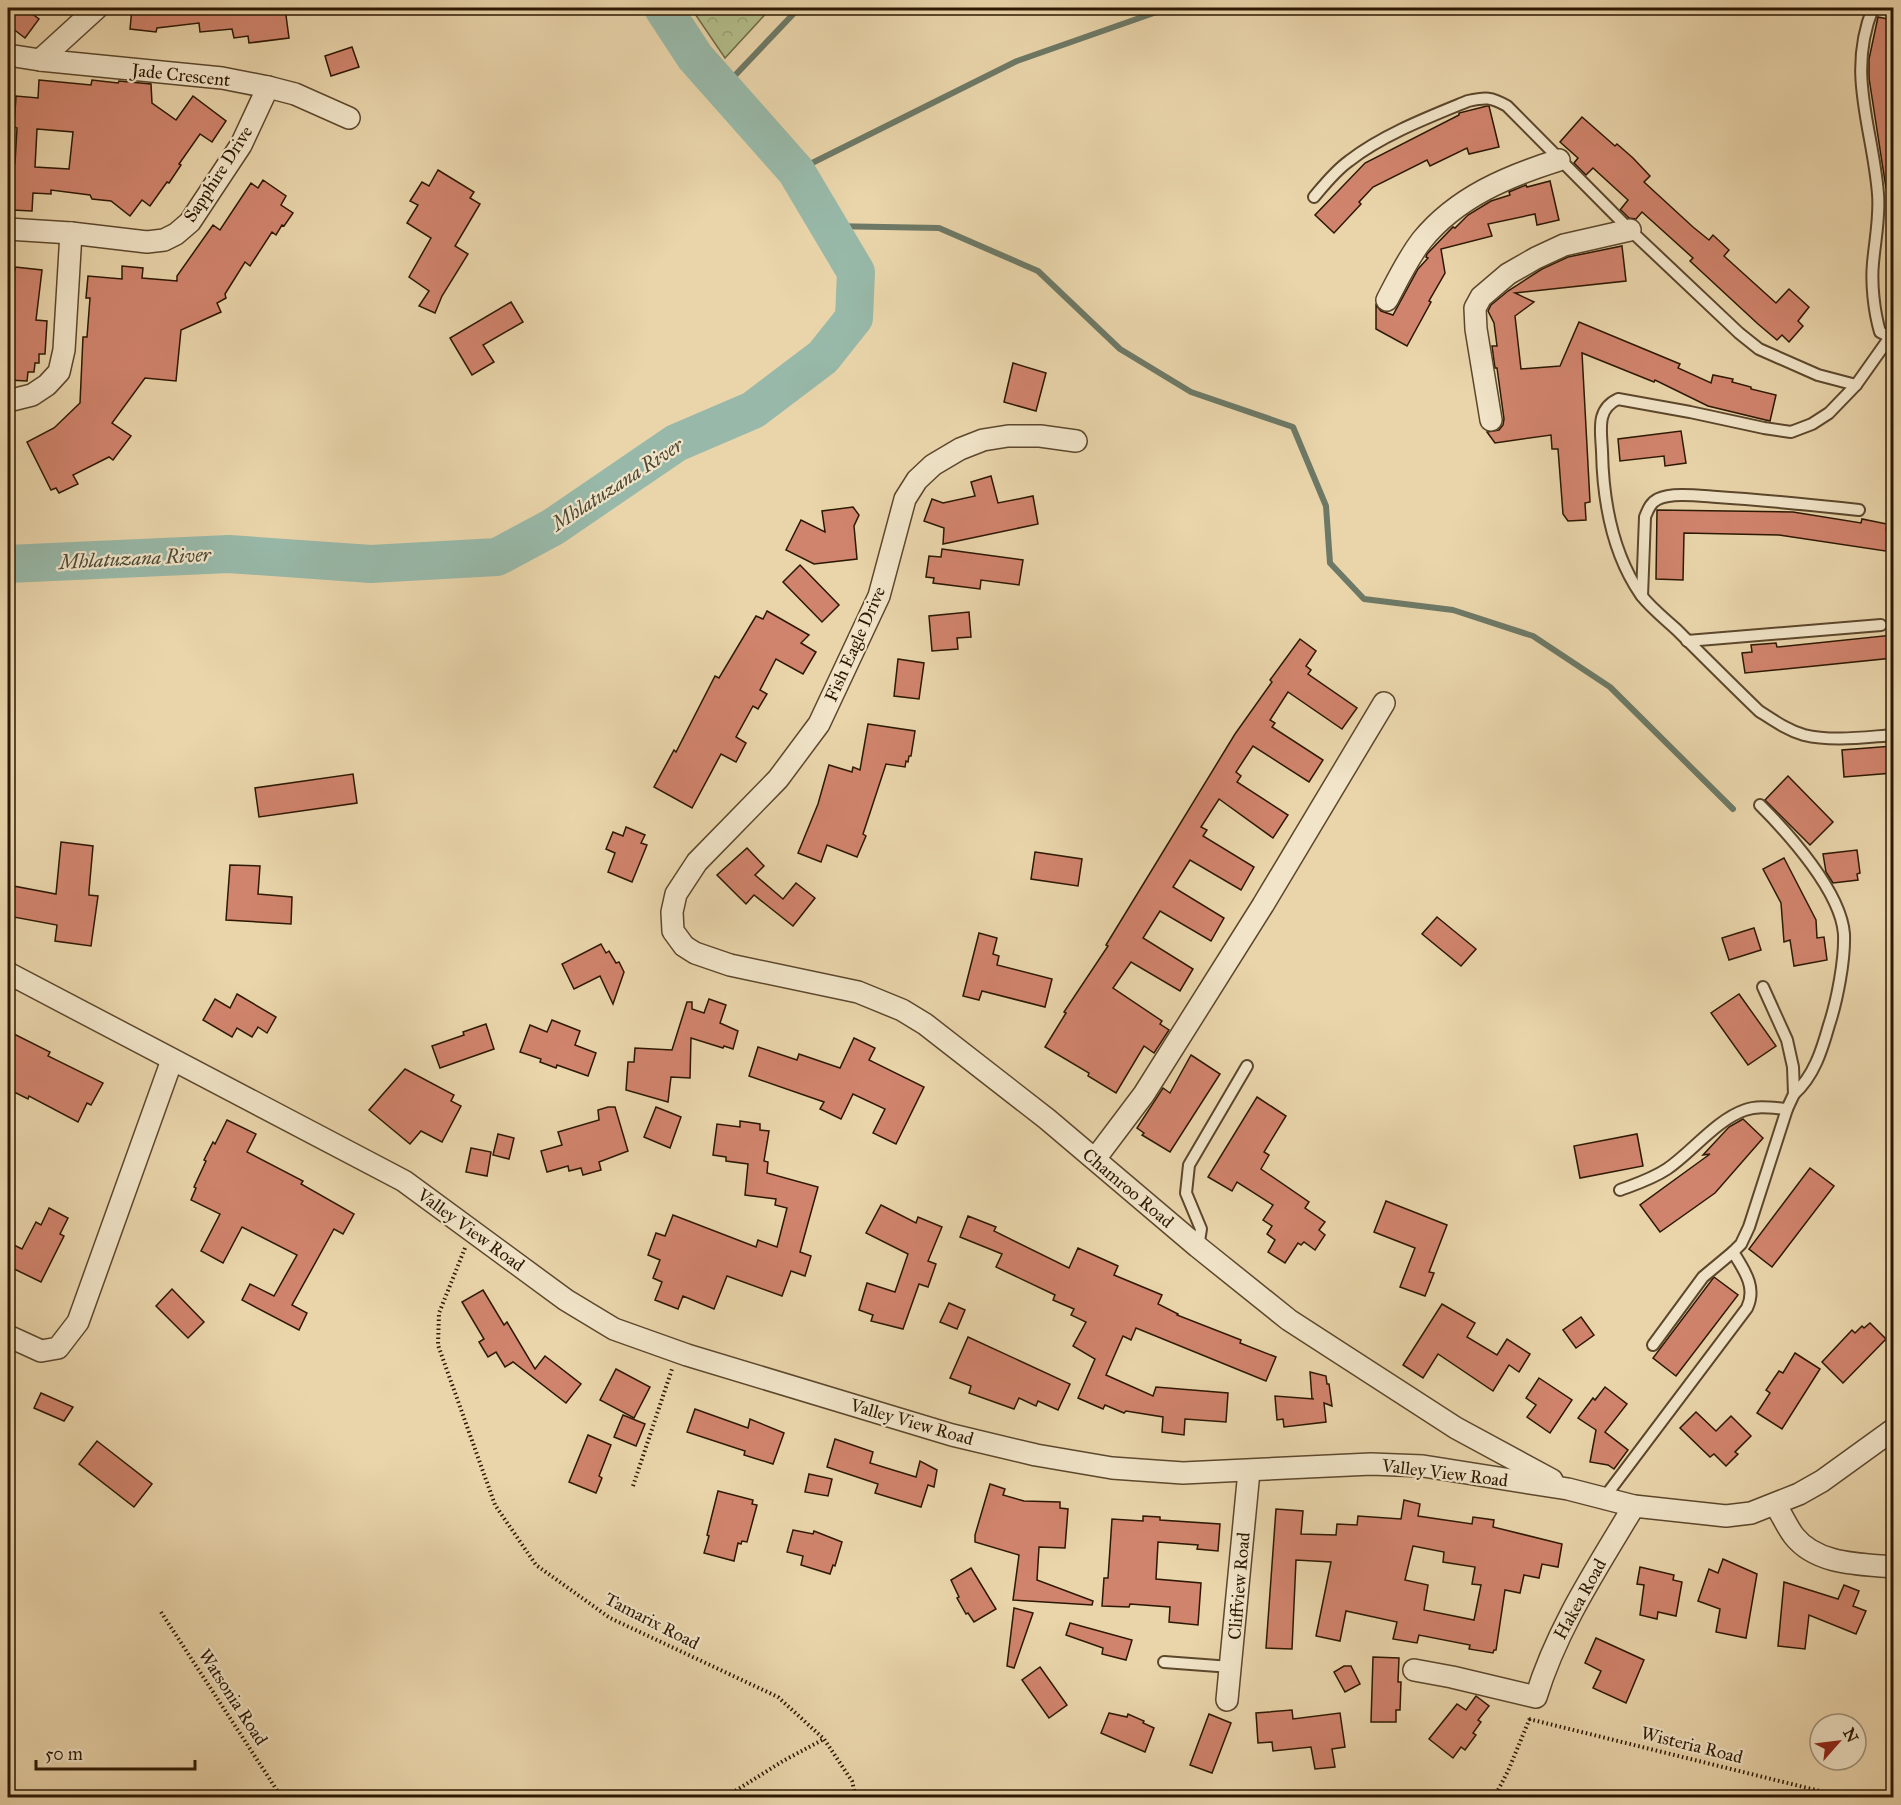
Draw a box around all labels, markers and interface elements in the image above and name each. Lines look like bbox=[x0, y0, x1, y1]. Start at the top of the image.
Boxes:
street label: Jade Crescent bbox=[129, 59, 232, 92]
street label: Sapphire Drive bbox=[179, 122, 257, 226]
water label: Mhlatuzana River bbox=[545, 432, 689, 537]
water label: Mhlatuzana River bbox=[57, 542, 213, 574]
street label: Fish Eagle Drive bbox=[820, 583, 891, 705]
street label: Chamroo Road bbox=[1078, 1143, 1178, 1233]
street label: Valley View Road bbox=[412, 1183, 529, 1276]
street label: Valley View Road bbox=[847, 1394, 976, 1450]
street label: Valley View Road bbox=[1380, 1454, 1509, 1492]
street label: Cliffview Road bbox=[1223, 1531, 1255, 1641]
street label: Hakea Road bbox=[1549, 1555, 1611, 1643]
street label: Tamarix Road bbox=[601, 1588, 703, 1654]
street label: Watsonia Road bbox=[194, 1645, 272, 1749]
north arrow bbox=[1808, 1712, 1868, 1772]
street label: Wisteria Road bbox=[1639, 1722, 1745, 1768]
text: N bbox=[1839, 1725, 1863, 1746]
scale bar bbox=[36, 1733, 195, 1771]
text: 50 m bbox=[45, 1743, 83, 1765]

